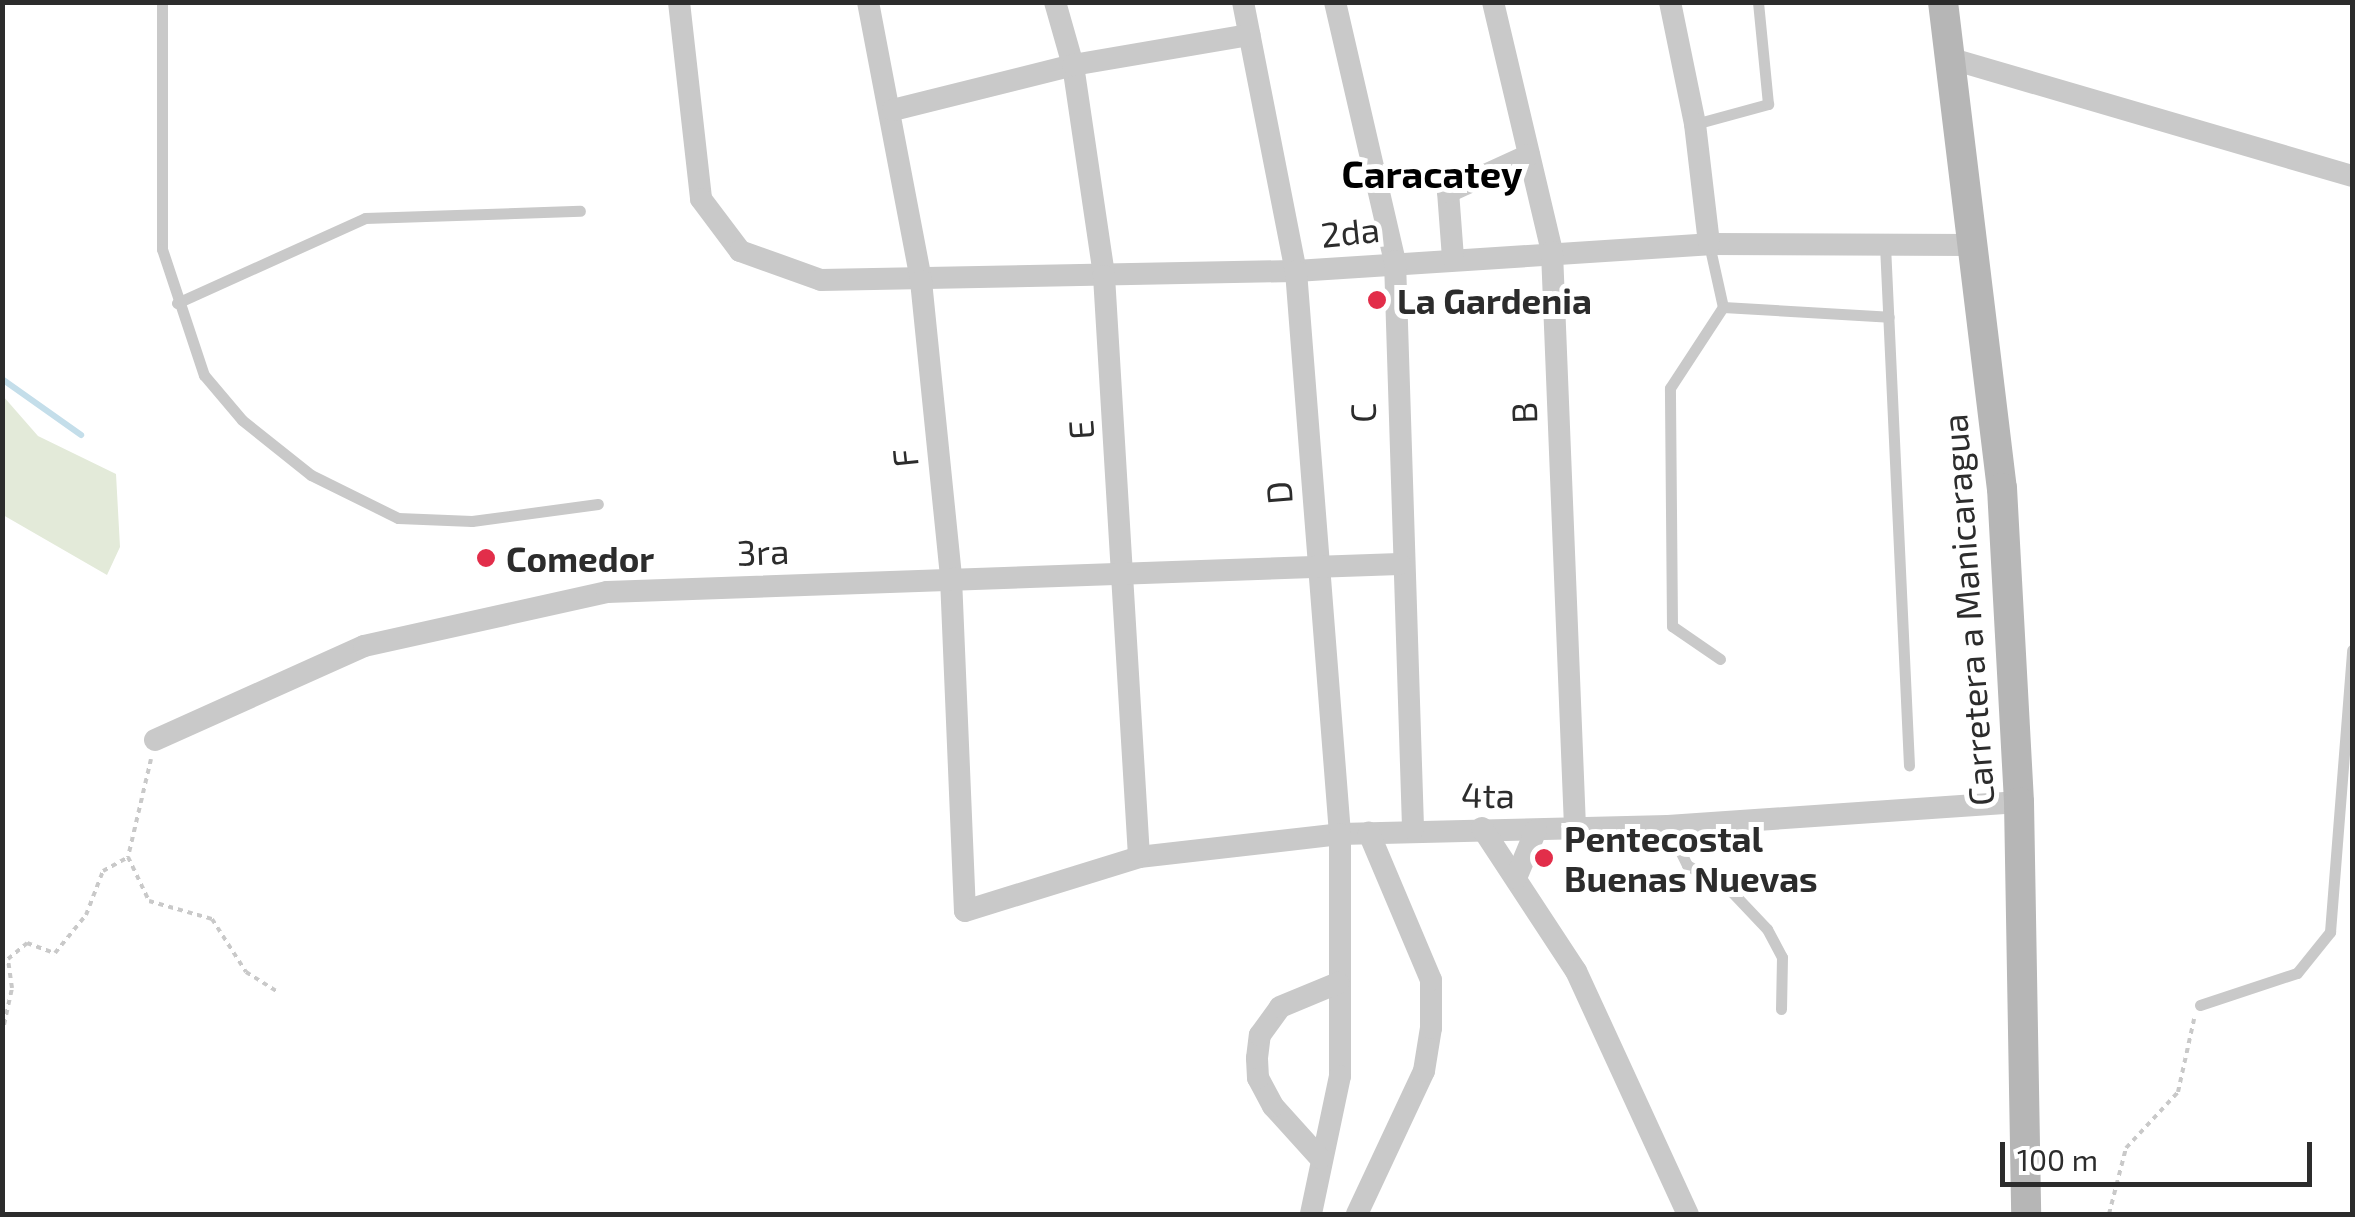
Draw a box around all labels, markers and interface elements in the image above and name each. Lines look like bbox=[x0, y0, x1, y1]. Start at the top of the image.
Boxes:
district label: Caracatey bbox=[1341, 151, 1523, 197]
street label: 2da bbox=[1318, 207, 1382, 255]
place label: La Gardenia bbox=[1397, 279, 1592, 321]
marker: La Gardenia bbox=[1366, 289, 1388, 311]
street label: B bbox=[1502, 401, 1544, 425]
street label: C bbox=[1341, 403, 1383, 423]
street label: Carretera a Manicaragua bbox=[1932, 413, 2002, 807]
street label: E bbox=[1058, 419, 1102, 441]
street label: F bbox=[882, 446, 926, 470]
street label: D bbox=[1256, 480, 1300, 506]
street label: 3ra bbox=[736, 529, 790, 573]
place label: Comedor bbox=[506, 537, 654, 579]
marker: Comedor bbox=[475, 547, 497, 569]
street label: 4ta bbox=[1461, 773, 1515, 815]
place label: Pentecostal Buenas Nuevas bbox=[1564, 817, 1818, 899]
marker: Pentecostal Buenas Nuevas bbox=[1533, 847, 1555, 869]
scale bar bbox=[2005, 1122, 2318, 1184]
text: 100 m bbox=[2017, 1141, 2098, 1177]

